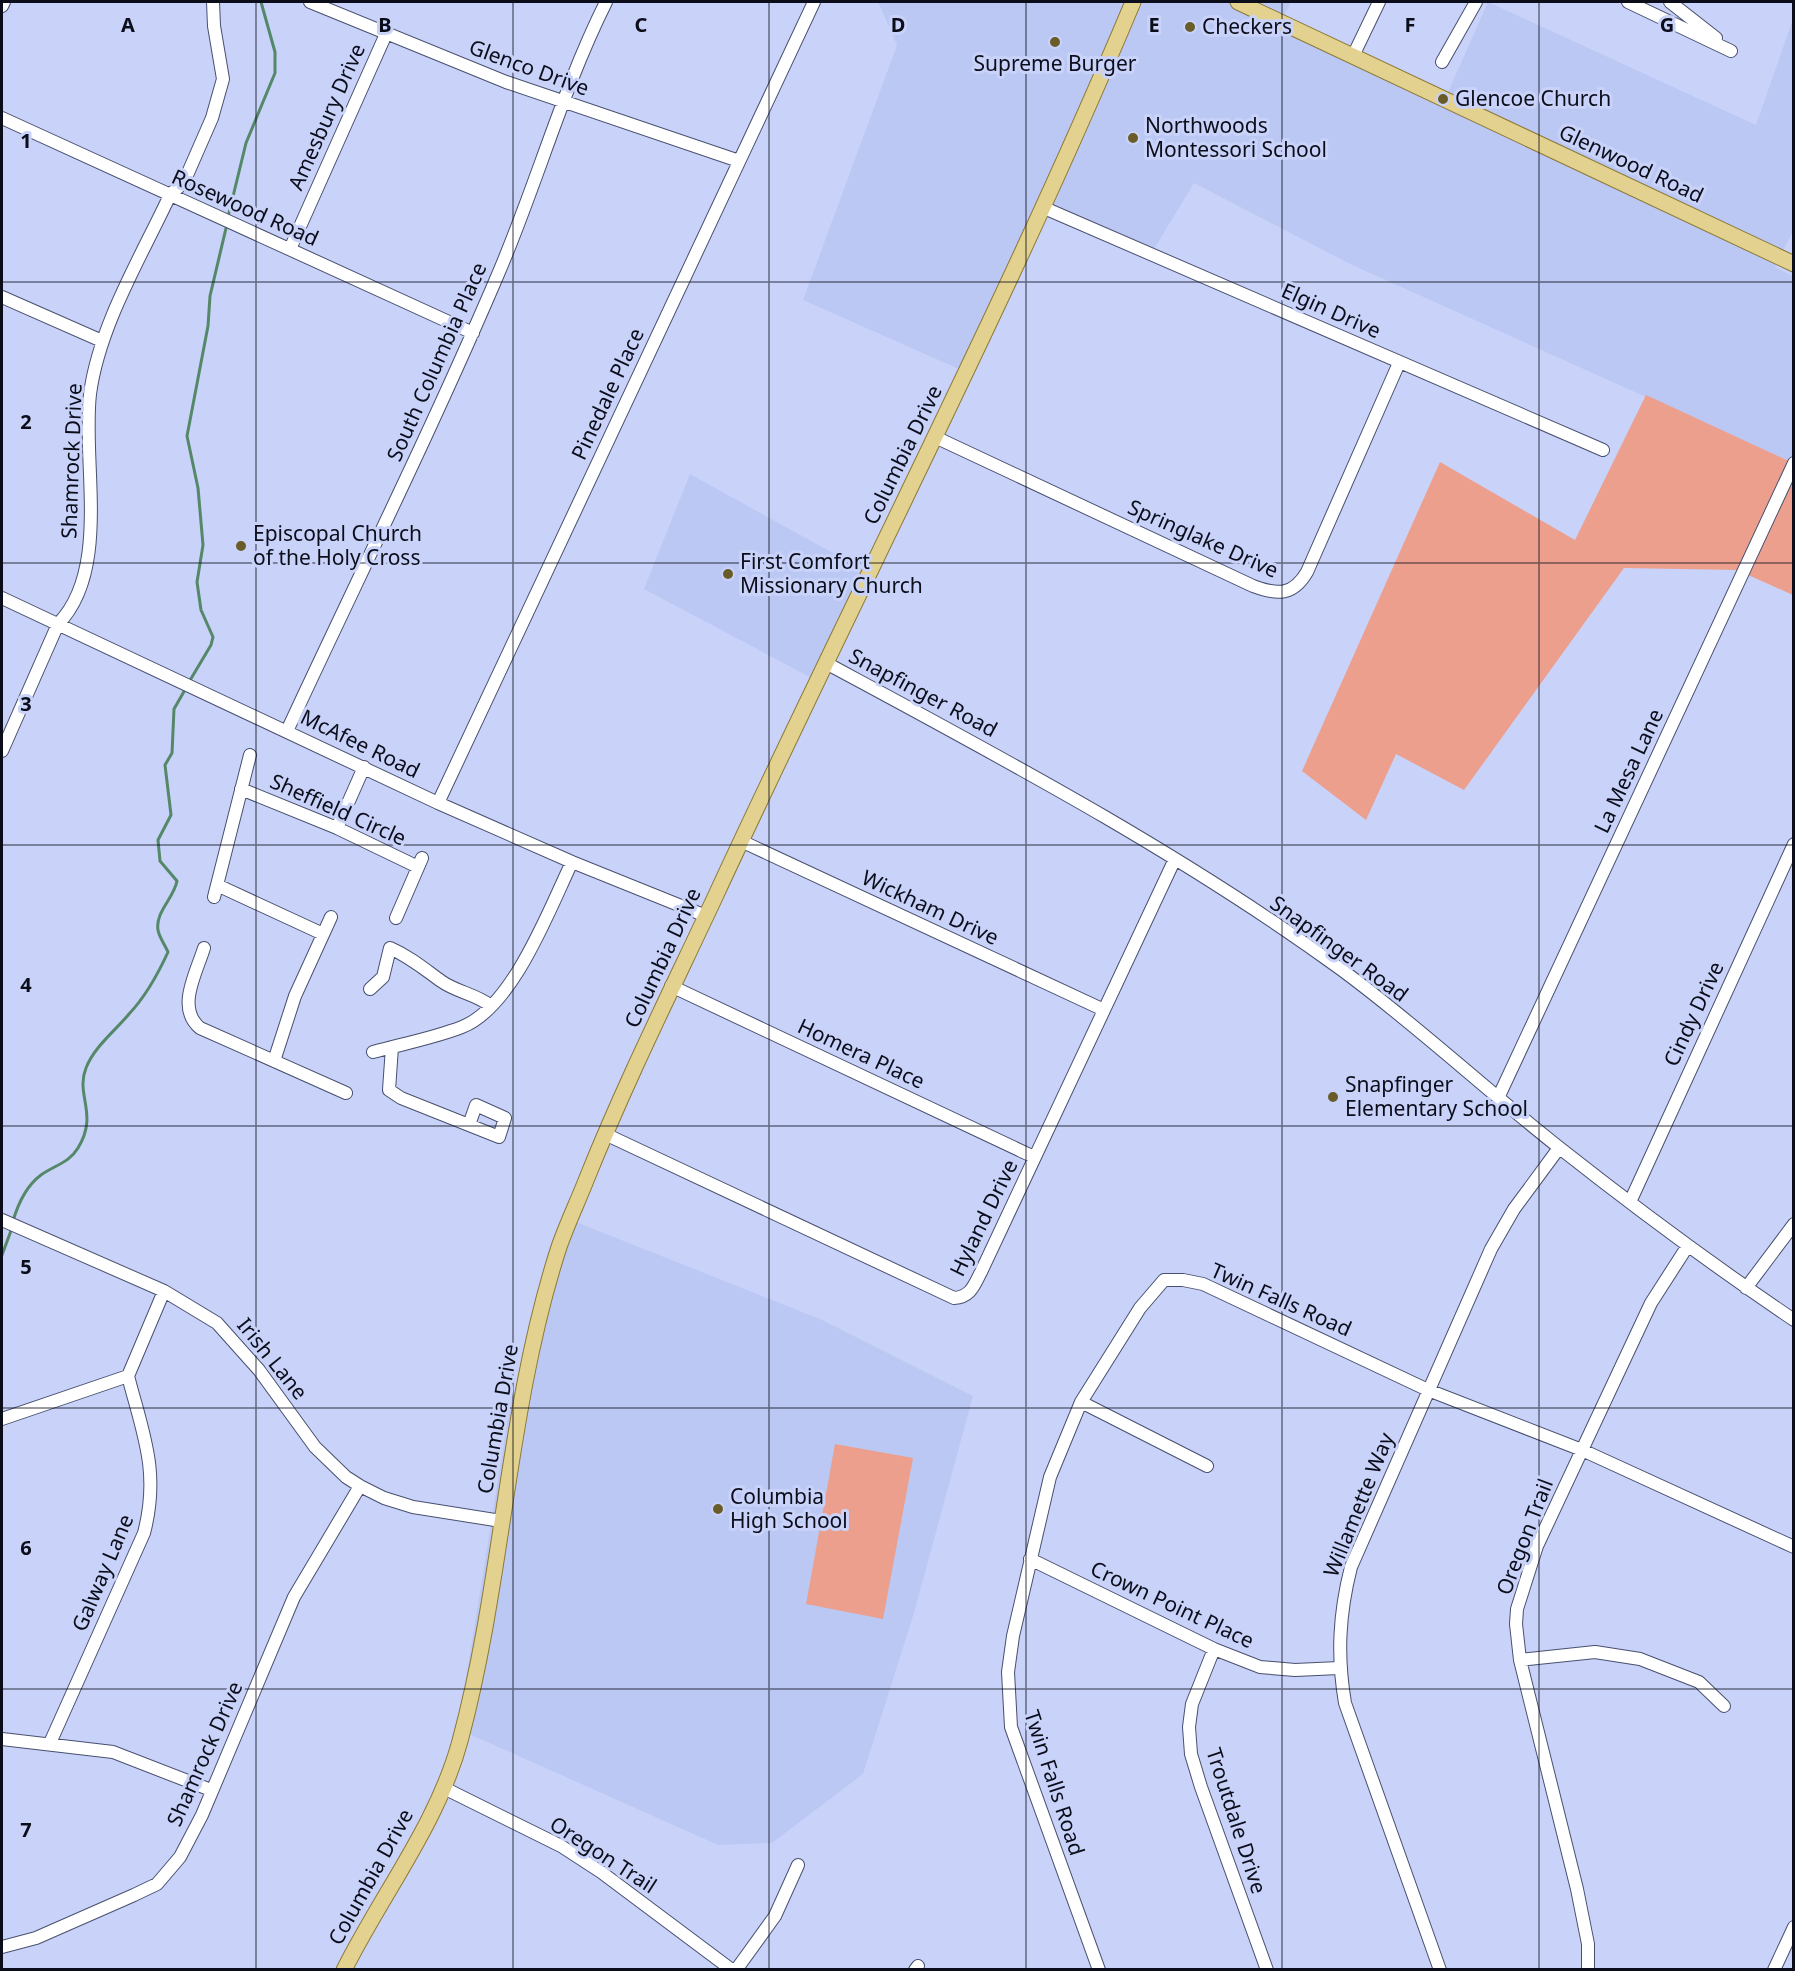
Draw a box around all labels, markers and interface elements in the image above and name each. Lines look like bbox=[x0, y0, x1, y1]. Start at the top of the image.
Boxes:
text: A bbox=[121, 11, 135, 38]
text: B bbox=[378, 11, 392, 38]
text: C bbox=[635, 11, 648, 38]
text: D bbox=[891, 11, 905, 38]
text: E bbox=[1148, 11, 1160, 38]
text: F bbox=[1405, 11, 1415, 38]
text: G bbox=[1660, 11, 1674, 38]
place label: Checkers bbox=[1202, 12, 1292, 40]
marker: Checkers bbox=[1183, 20, 1197, 34]
street label: Glenco Drive bbox=[465, 32, 593, 102]
marker: Supreme Burger bbox=[1048, 35, 1062, 49]
street label: Amesbury Drive bbox=[281, 39, 371, 194]
place label: Supreme Burger bbox=[974, 49, 1137, 77]
place label: Glencoe Church bbox=[1455, 84, 1611, 112]
marker: Glencoe Church bbox=[1436, 92, 1450, 106]
place label: Northwoods Montessori School bbox=[1145, 111, 1327, 163]
street label: Glenwood Road bbox=[1555, 117, 1708, 209]
text: 1 bbox=[20, 127, 32, 154]
marker: Northwoods Montessori School bbox=[1126, 131, 1140, 145]
street label: Rosewood Road bbox=[168, 162, 323, 252]
street label: South Columbia Place bbox=[380, 258, 493, 465]
street label: Elgin Drive bbox=[1277, 276, 1385, 344]
street label: Pinedale Place bbox=[564, 323, 650, 464]
street label: Columbia Drive bbox=[856, 380, 948, 529]
street label: Shamrock Drive bbox=[54, 383, 88, 539]
text: 2 bbox=[20, 408, 32, 435]
street label: Springlake Drive bbox=[1124, 492, 1283, 584]
place label: Episcopal Church of the Holy Cross bbox=[253, 519, 422, 571]
marker: Episcopal Church of the Holy Cross bbox=[234, 539, 248, 553]
place label: First Comfort Missionary Church bbox=[740, 547, 923, 599]
marker: First Comfort Missionary Church bbox=[721, 567, 735, 581]
street label: Snapfinger Road bbox=[844, 641, 1003, 743]
text: 3 bbox=[20, 690, 32, 717]
street label: McAfee Road bbox=[296, 702, 425, 784]
street label: La Mesa Lane bbox=[1587, 704, 1669, 837]
street label: Sheffield Circle bbox=[266, 767, 411, 852]
street label: Wickham Drive bbox=[857, 863, 1003, 951]
street label: Columbia Drive bbox=[617, 883, 707, 1032]
street label: Snapfinger Road bbox=[1265, 889, 1414, 1008]
street label: Cindy Drive bbox=[1657, 957, 1730, 1071]
text: 4 bbox=[20, 971, 32, 998]
street label: Homera Place bbox=[793, 1011, 929, 1095]
place label: Snapfinger Elementary School bbox=[1345, 1070, 1528, 1122]
marker: Snapfinger Elementary School bbox=[1326, 1090, 1340, 1104]
street label: Hyland Drive bbox=[943, 1154, 1023, 1281]
text: 5 bbox=[20, 1253, 32, 1280]
street label: Twin Falls Road bbox=[1207, 1256, 1356, 1343]
street label: Irish Lane bbox=[231, 1312, 314, 1405]
street label: Columbia Drive bbox=[470, 1342, 524, 1496]
street label: Willamette Way bbox=[1316, 1428, 1400, 1581]
street label: Oregon Trail bbox=[1489, 1475, 1559, 1599]
place label: Columbia High School bbox=[730, 1482, 848, 1534]
marker: Columbia High School bbox=[711, 1502, 725, 1516]
street label: Galway Lane bbox=[65, 1510, 139, 1635]
text: 6 bbox=[20, 1534, 32, 1561]
street label: Crown Point Place bbox=[1086, 1554, 1259, 1654]
street label: Shamrock Drive bbox=[160, 1677, 249, 1830]
street label: Twin Falls Road bbox=[1018, 1707, 1092, 1859]
street label: Troutdale Drive bbox=[1200, 1744, 1274, 1897]
street label: Columbia Drive bbox=[321, 1803, 419, 1950]
street label: Oregon Trail bbox=[545, 1809, 662, 1899]
text: 7 bbox=[20, 1816, 32, 1843]

